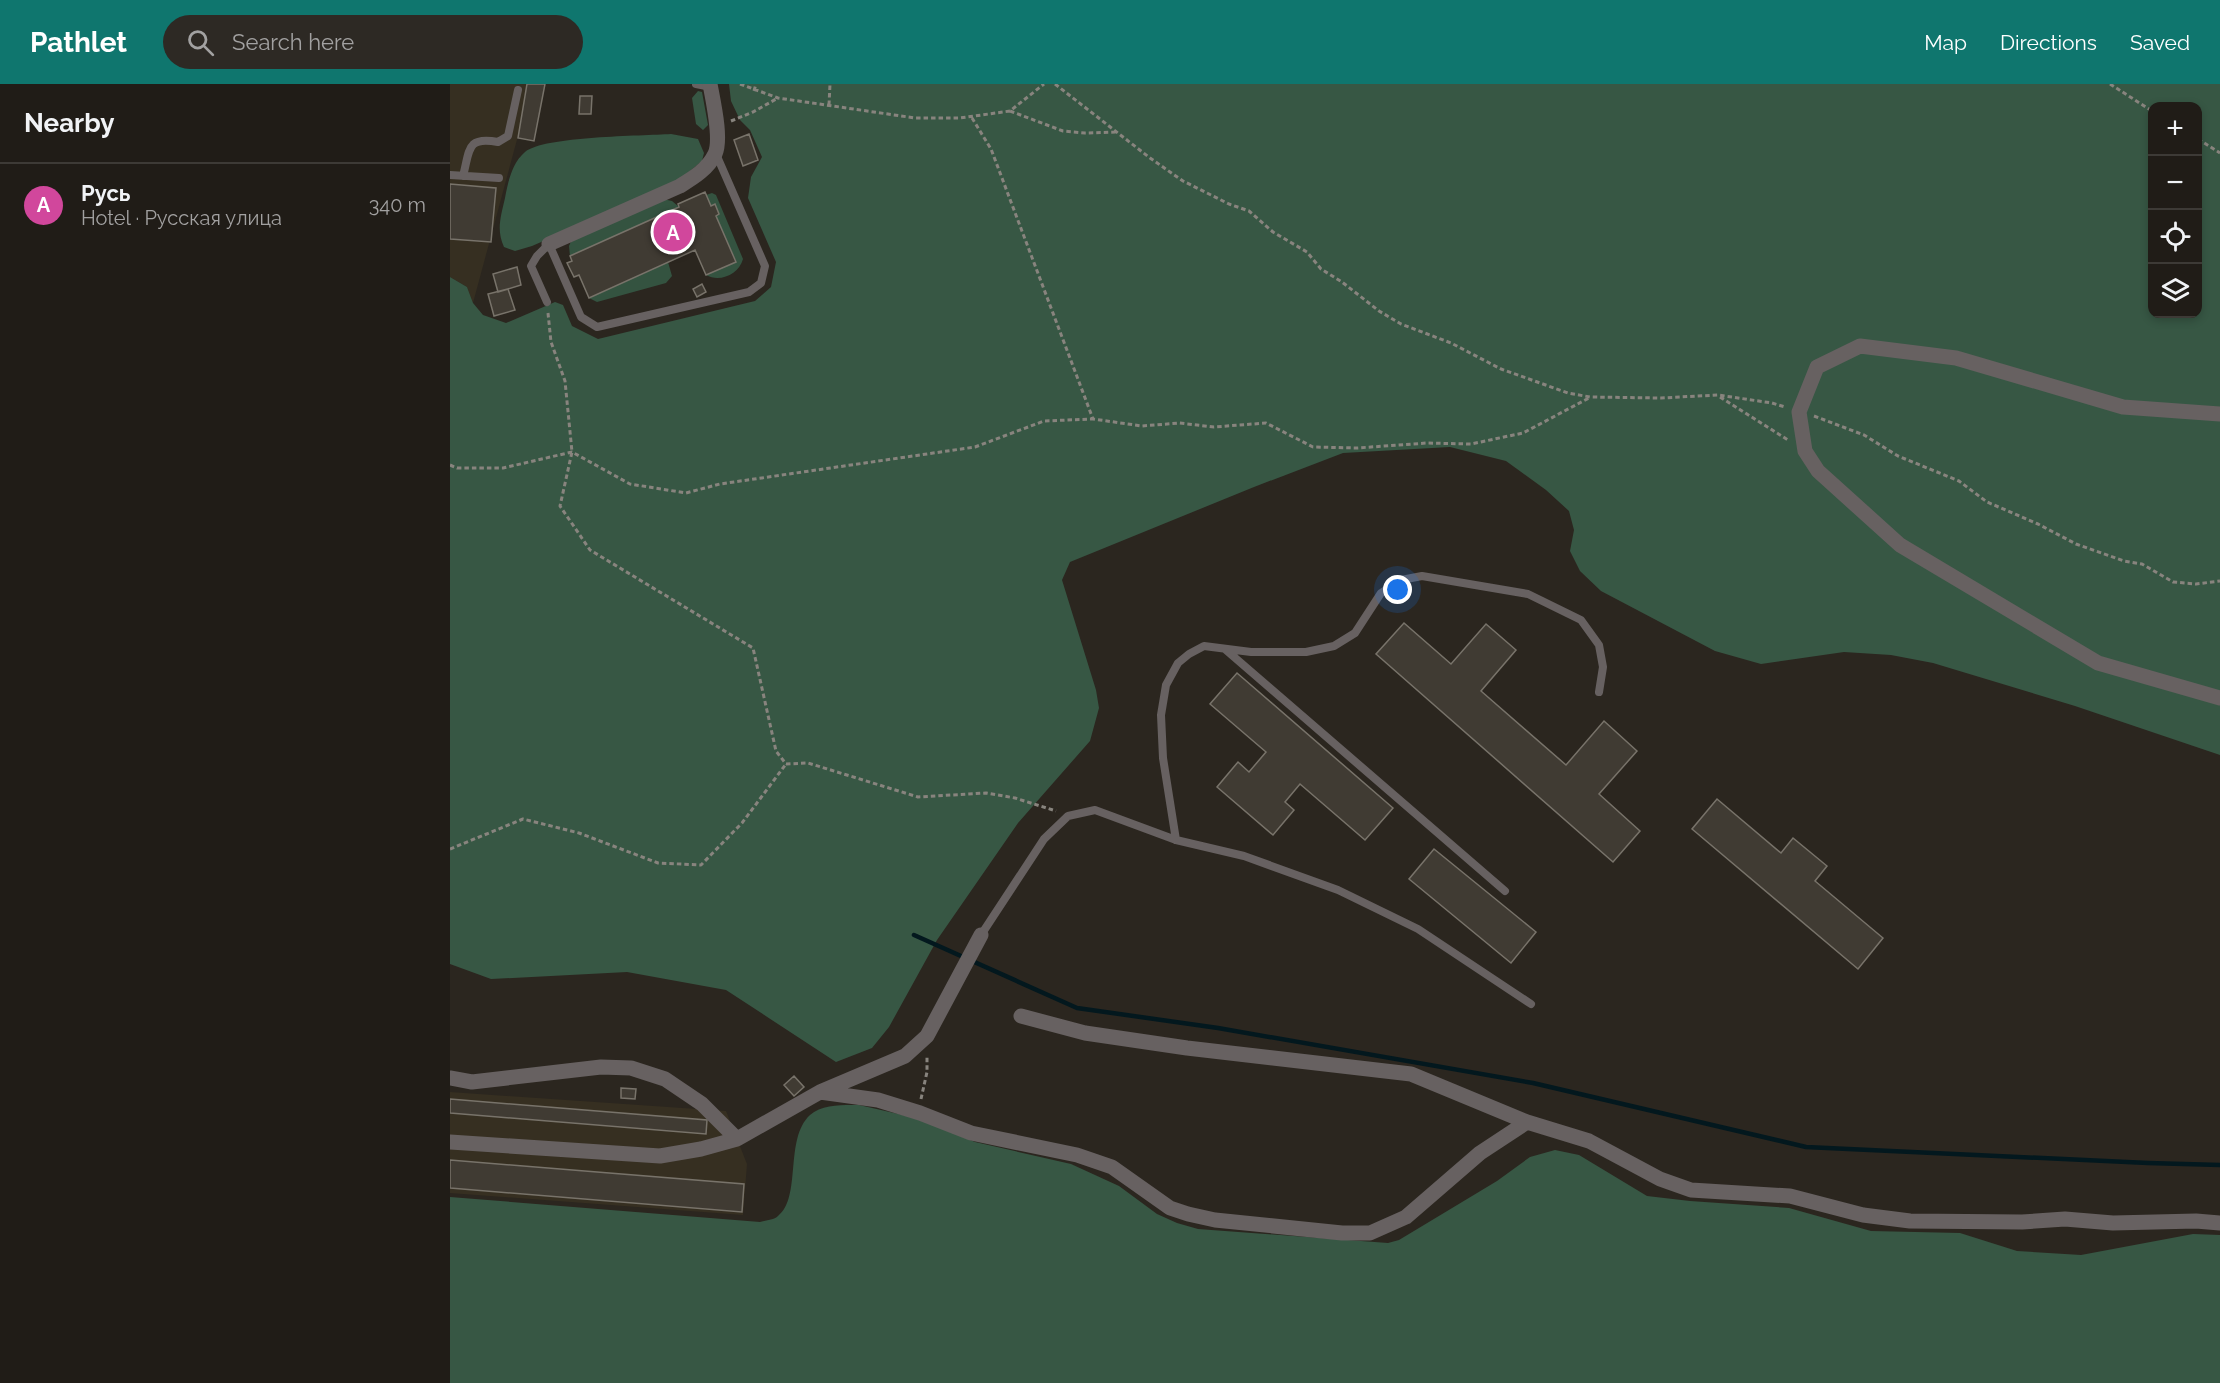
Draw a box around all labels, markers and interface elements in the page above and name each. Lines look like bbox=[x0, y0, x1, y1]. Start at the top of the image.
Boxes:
search box bbox=[163, 15, 583, 69]
text: Pathlet bbox=[30, 26, 127, 59]
icon: search bbox=[184, 26, 217, 59]
text: Search here bbox=[232, 29, 354, 55]
text: Map bbox=[1924, 30, 1967, 55]
text: Directions bbox=[2000, 30, 2097, 55]
text: Saved bbox=[2130, 30, 2190, 55]
map controls bbox=[2148, 102, 2202, 318]
button: + bbox=[2148, 102, 2202, 156]
text: Nearby bbox=[24, 108, 114, 138]
button: − bbox=[2148, 156, 2202, 210]
text: Русь bbox=[81, 180, 131, 206]
text: A bbox=[37, 193, 50, 217]
text: 340 m bbox=[369, 193, 426, 217]
text: Hotel · Русская улица bbox=[81, 206, 282, 230]
pin: A bbox=[654, 210, 692, 254]
button: locate bbox=[2148, 210, 2202, 264]
button: layers bbox=[2148, 264, 2202, 318]
your location bbox=[1383, 575, 1412, 604]

